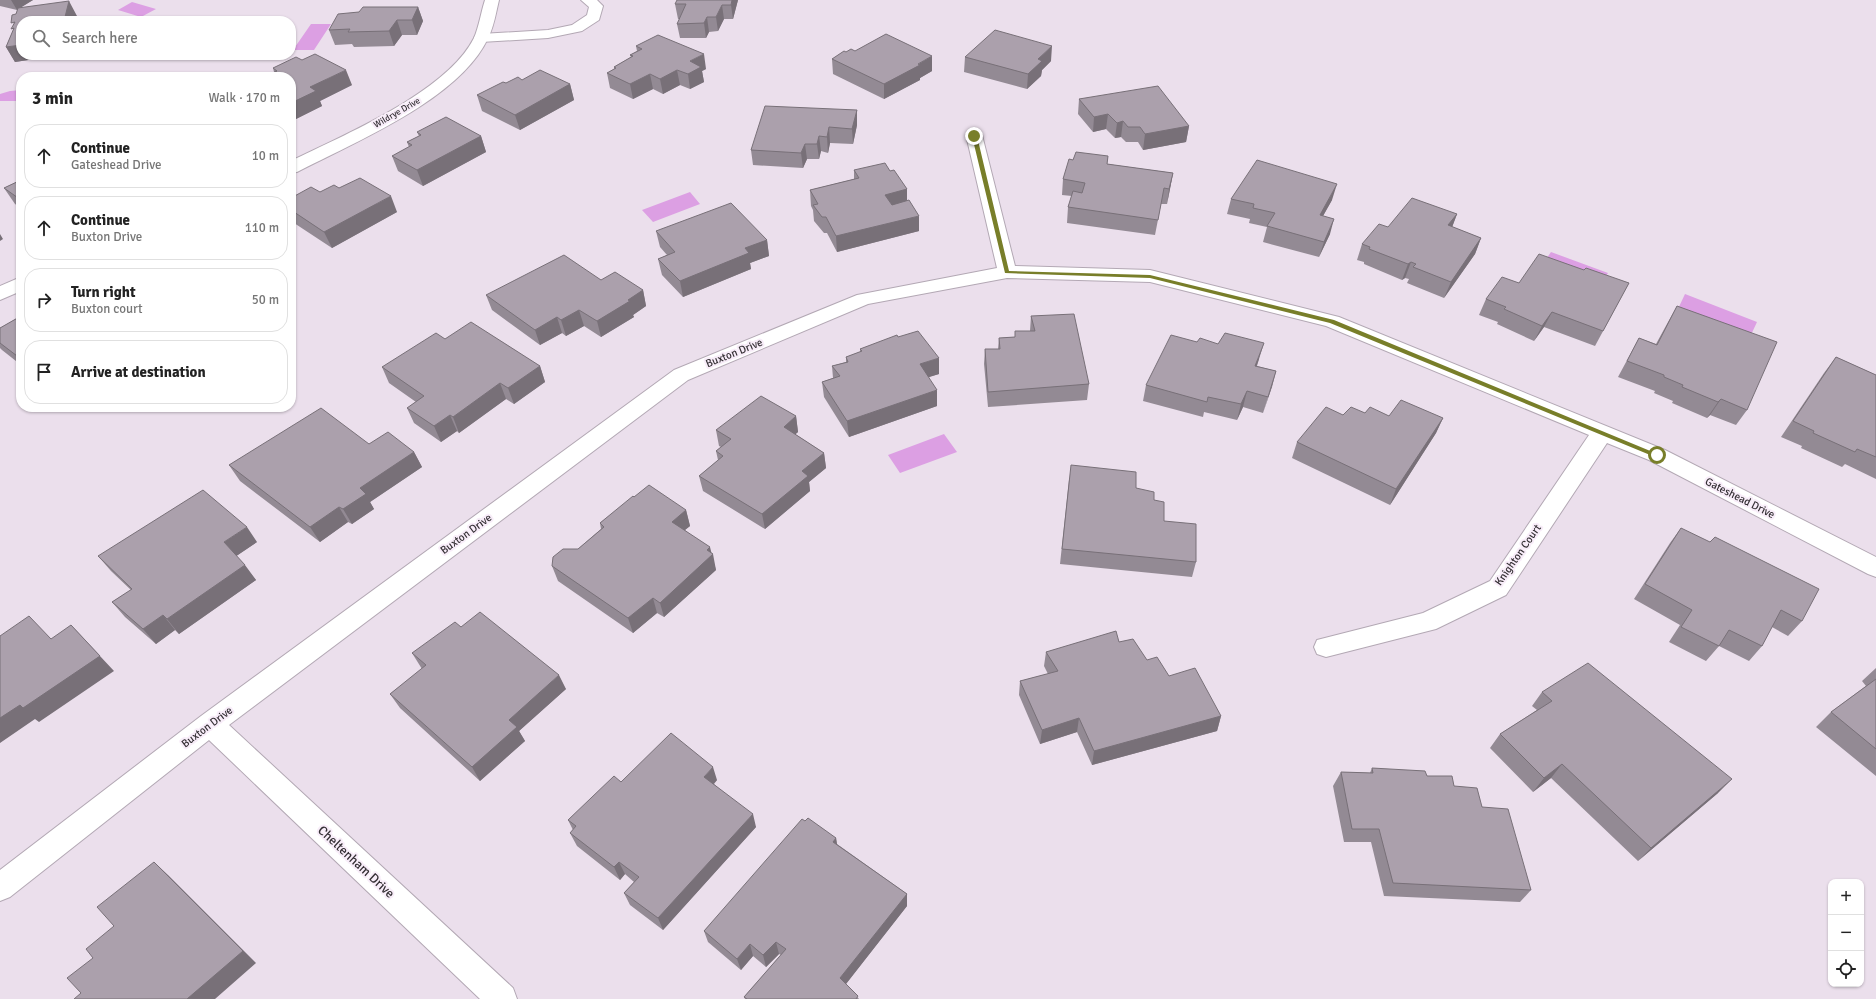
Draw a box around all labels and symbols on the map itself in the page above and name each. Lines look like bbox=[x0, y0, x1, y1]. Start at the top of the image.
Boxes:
street label: Wildrye Drive bbox=[372, 95, 423, 131]
route end bbox=[965, 127, 983, 145]
street label: Buxton Drive bbox=[704, 336, 764, 370]
route start bbox=[1648, 446, 1666, 464]
street label: Gateshead Drive bbox=[1703, 475, 1777, 521]
street label: Buxton Drive bbox=[438, 511, 494, 557]
street label: Knighton Court bbox=[1492, 522, 1544, 588]
street label: Buxton Drive bbox=[179, 704, 235, 750]
street label: Cheltenham Drive bbox=[314, 822, 398, 902]

